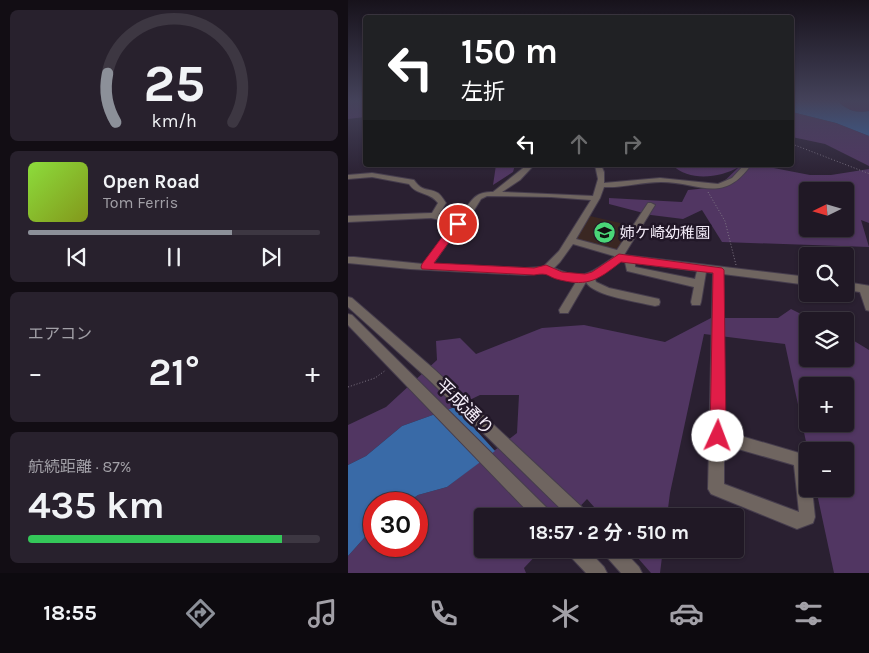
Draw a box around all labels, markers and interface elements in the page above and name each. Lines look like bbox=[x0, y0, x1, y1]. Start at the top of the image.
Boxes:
text: 150 m bbox=[461, 31, 558, 72]
icon: left bbox=[378, 35, 443, 100]
text: 25 bbox=[143, 53, 205, 114]
text: 左折 bbox=[461, 79, 505, 105]
text: km/h bbox=[151, 111, 197, 132]
icon: left bbox=[512, 130, 540, 158]
icon: ahead bbox=[565, 130, 593, 158]
icon: right bbox=[618, 130, 646, 158]
text: Open Road bbox=[103, 171, 200, 193]
north arrow bbox=[799, 182, 854, 238]
map controls bbox=[799, 182, 854, 497]
text: Tom Ferris bbox=[103, 193, 178, 212]
pin bbox=[437, 203, 479, 245]
icon: arrive bbox=[444, 210, 472, 238]
school or university icon: 姉ケ崎幼稚園 bbox=[592, 221, 616, 245]
place label: 姉ケ崎幼稚園 bbox=[620, 224, 710, 242]
icon: previous bbox=[63, 243, 91, 271]
icon: pause bbox=[160, 243, 188, 271]
icon: next bbox=[257, 243, 285, 271]
button: search bbox=[799, 247, 854, 302]
button: layers bbox=[799, 312, 854, 367]
text: エアコン bbox=[28, 324, 92, 343]
text: 21° bbox=[148, 350, 200, 395]
text: − bbox=[28, 356, 43, 389]
text: + bbox=[305, 356, 320, 389]
street label: 平成通り bbox=[431, 374, 499, 440]
button: + bbox=[799, 377, 854, 432]
position arrow bbox=[691, 409, 743, 461]
button: − bbox=[799, 442, 854, 497]
text: 航続距離 · 87% bbox=[28, 457, 131, 476]
text: 435 km bbox=[28, 483, 165, 528]
speed limit sign: 30 bbox=[363, 492, 428, 557]
text: 18:57 · 2 分 · 510 m bbox=[529, 522, 689, 544]
icon: directions bbox=[183, 596, 218, 631]
icon: music bbox=[305, 596, 340, 631]
icon: phone bbox=[426, 596, 461, 631]
icon: climate bbox=[548, 596, 583, 631]
icon: car bbox=[669, 596, 704, 631]
icon: filters bbox=[791, 596, 826, 631]
text: 18:55 bbox=[43, 600, 97, 626]

